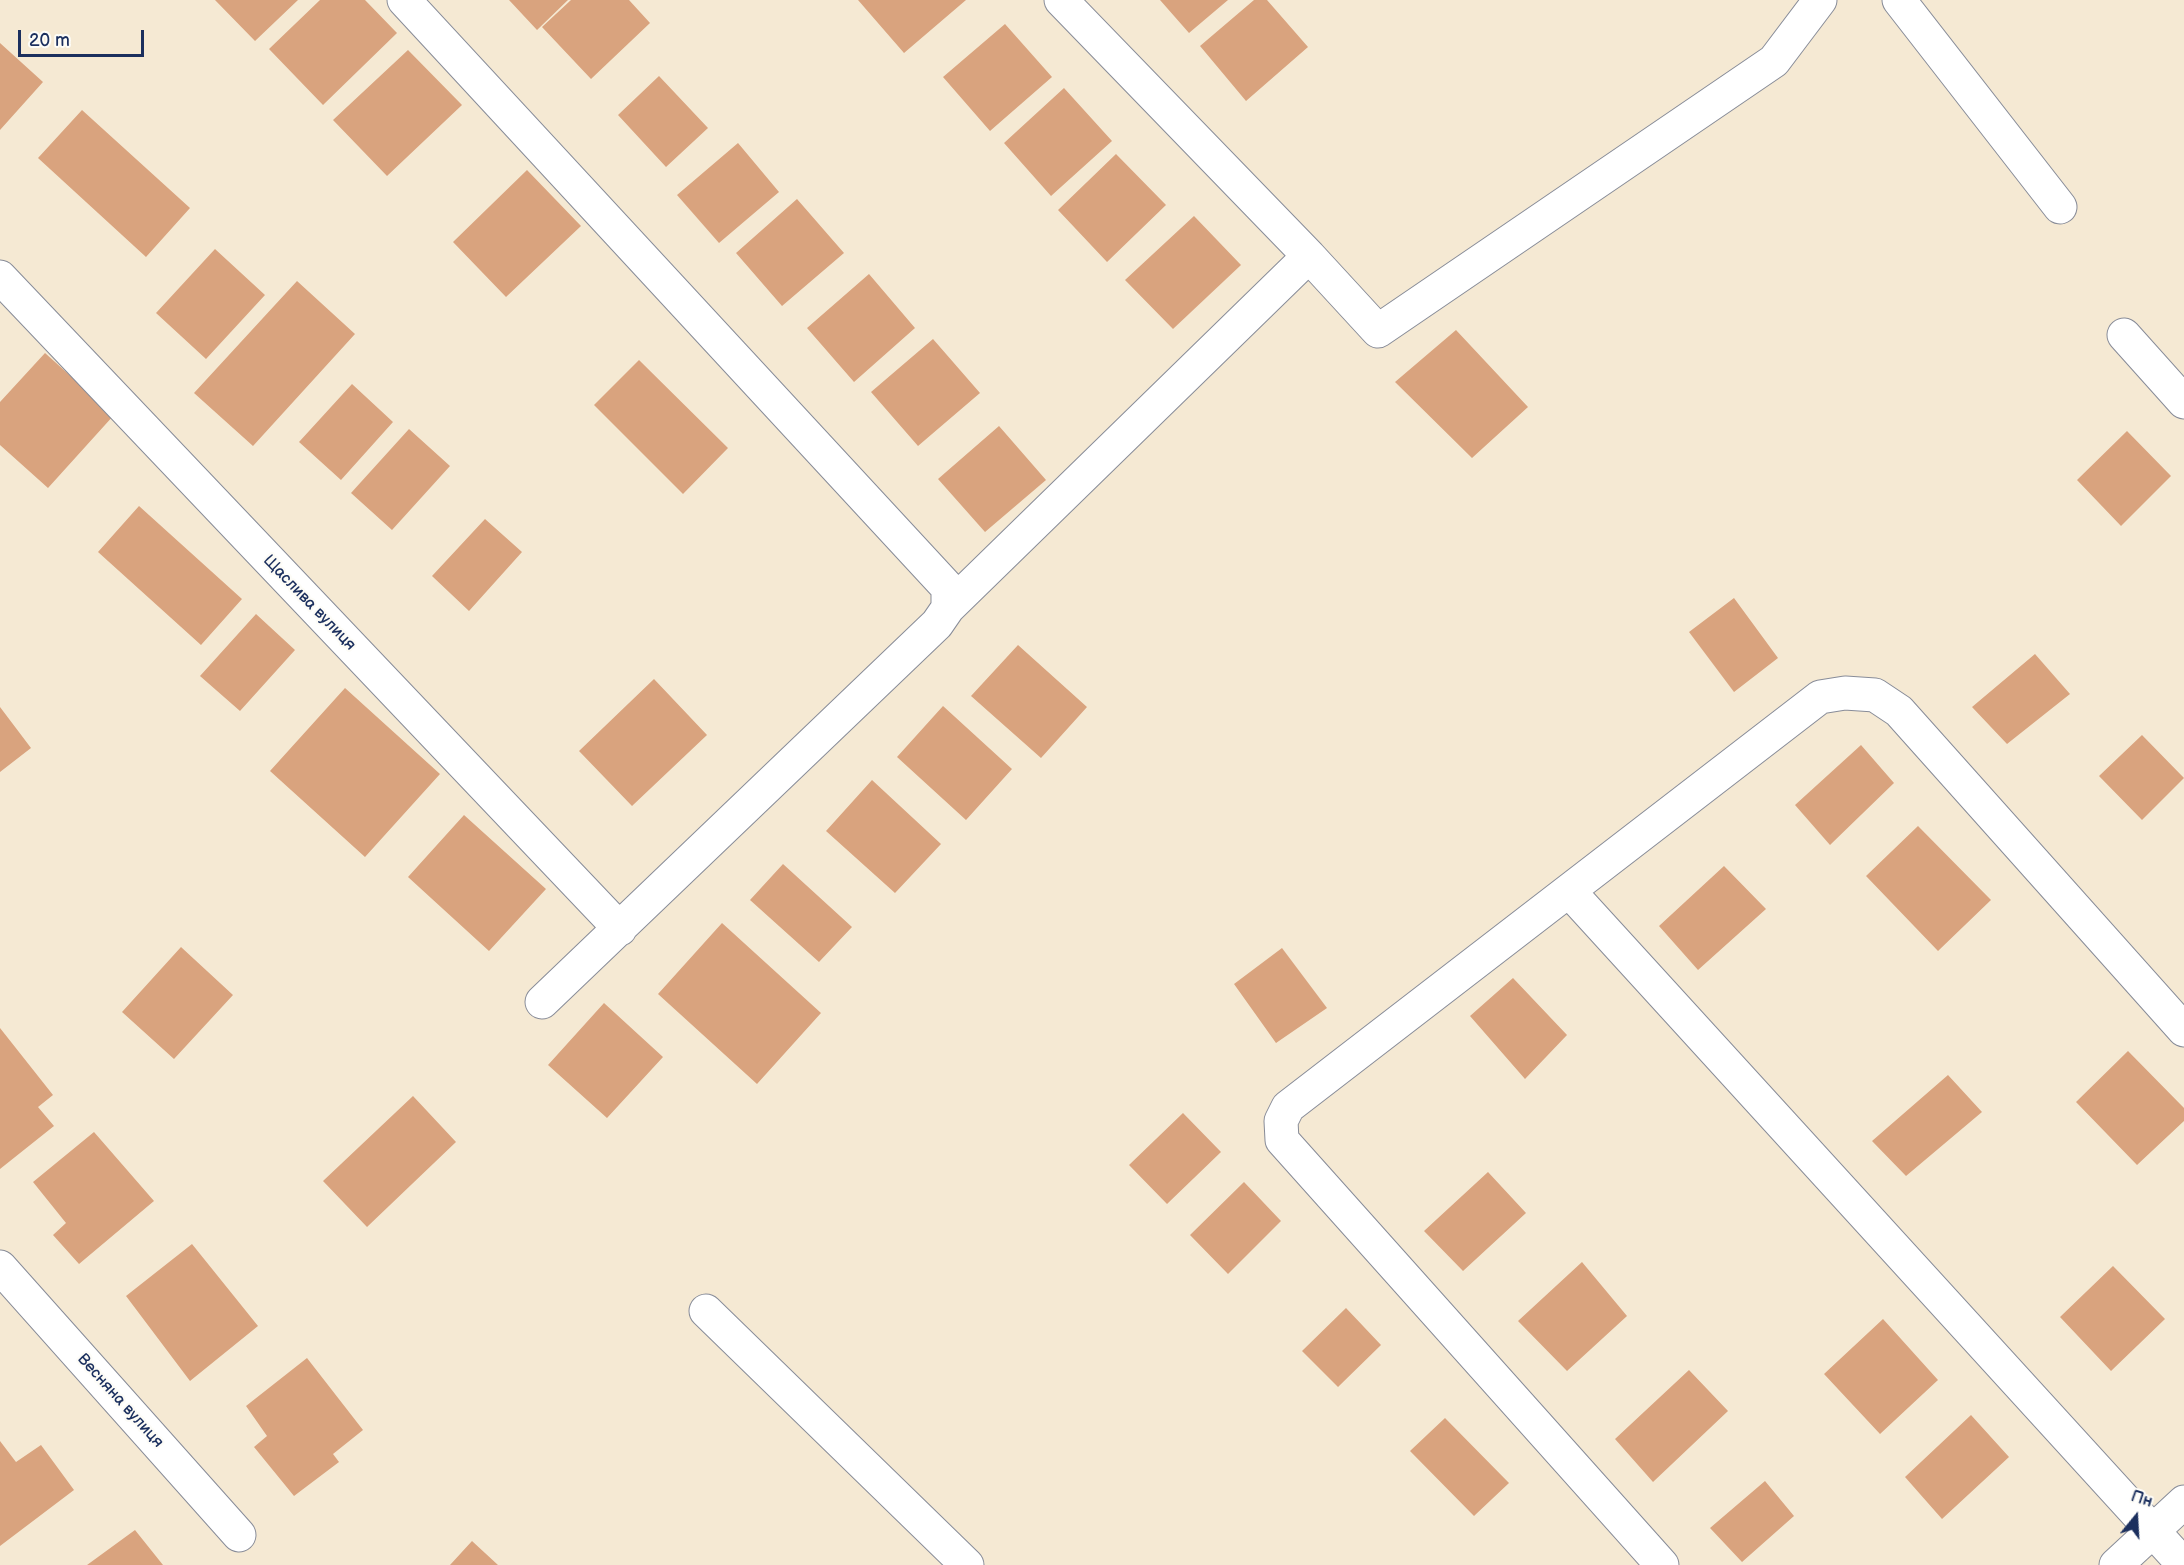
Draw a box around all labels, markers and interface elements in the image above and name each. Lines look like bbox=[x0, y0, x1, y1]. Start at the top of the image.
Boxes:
scale bar bbox=[21, 18, 147, 56]
text: 20 m bbox=[29, 30, 70, 51]
street label: Щаслива вулиця bbox=[259, 551, 359, 655]
street label: Весняна вулиця bbox=[73, 1350, 167, 1452]
north arrow bbox=[2106, 1487, 2166, 1547]
text: Пн bbox=[2129, 1487, 2155, 1512]

